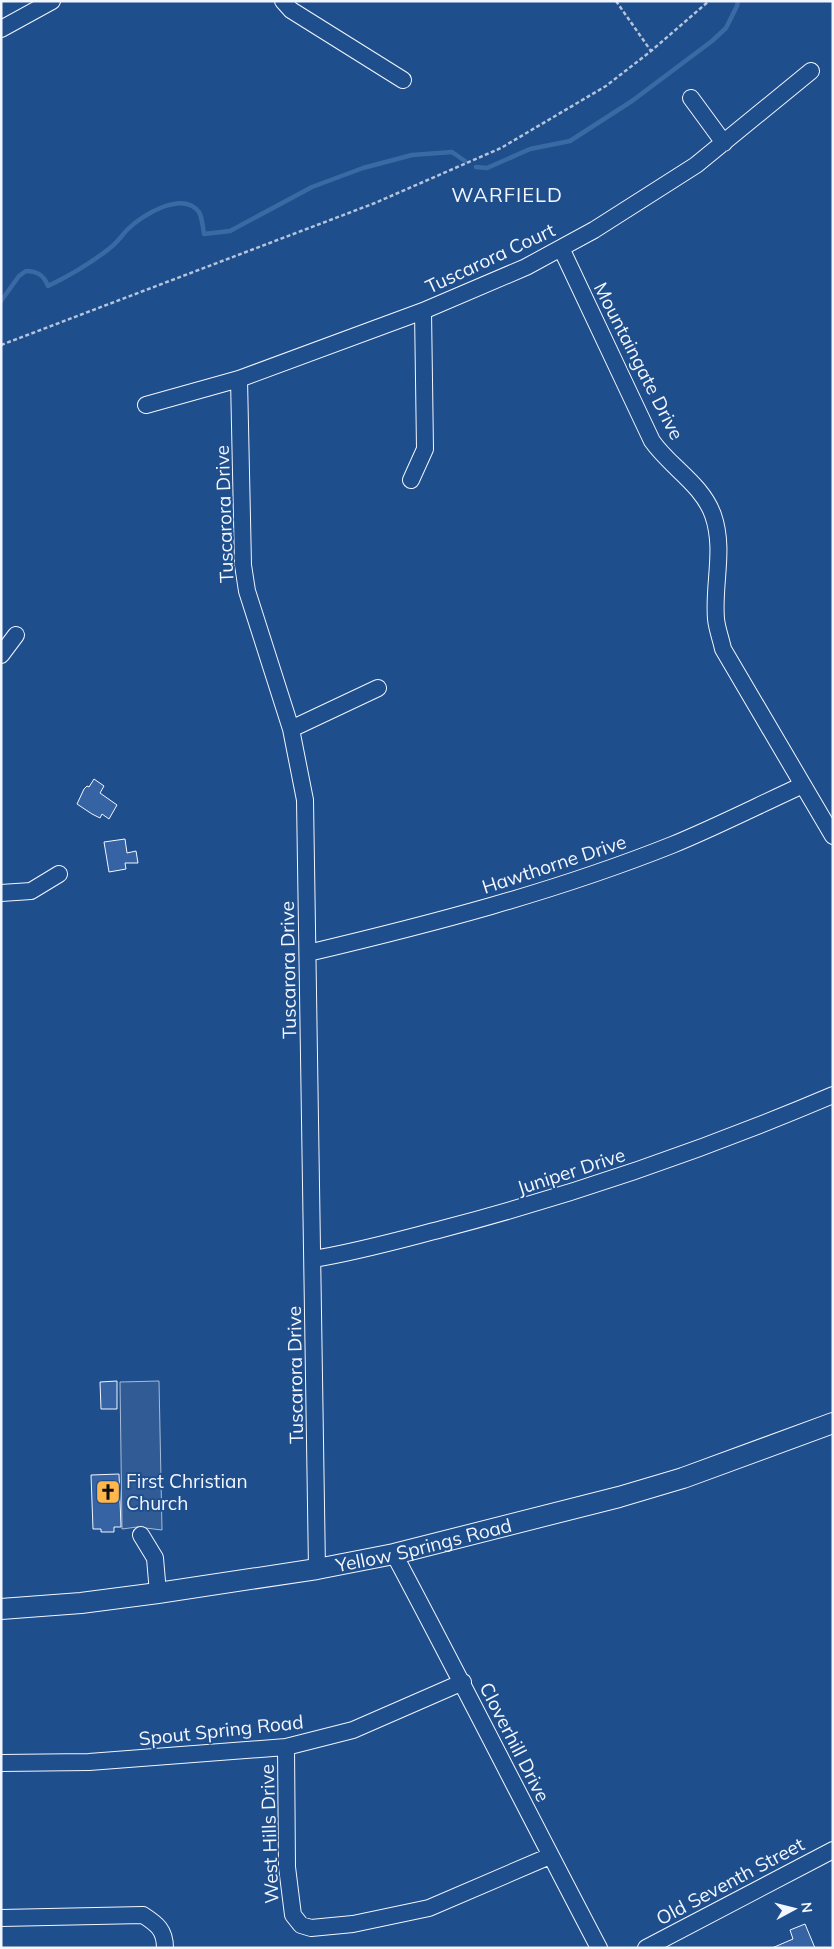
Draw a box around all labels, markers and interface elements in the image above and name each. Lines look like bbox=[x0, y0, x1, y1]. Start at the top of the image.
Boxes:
district label: WARFIELD bbox=[451, 182, 563, 207]
street label: Tuscarora Court bbox=[421, 217, 559, 299]
street label: Mountaingate Drive bbox=[589, 278, 689, 444]
street label: Tuscarora Drive bbox=[210, 445, 238, 583]
street label: Hawthorne Drive bbox=[479, 829, 629, 899]
street label: Tuscarora Drive bbox=[275, 901, 301, 1039]
street label: Juniper Drive bbox=[514, 1142, 628, 1200]
street label: Tuscarora Drive bbox=[282, 1306, 308, 1444]
place label: First Christian Church bbox=[126, 1469, 248, 1515]
church icon: First Christian Church bbox=[95, 1479, 121, 1505]
street label: Yellow Springs Road bbox=[333, 1513, 514, 1577]
street label: Cloverhill Drive bbox=[475, 1678, 555, 1806]
street label: Spout Spring Road bbox=[137, 1709, 305, 1751]
street label: West Hills Drive bbox=[255, 1764, 283, 1904]
street label: Old Seventh Street bbox=[652, 1832, 808, 1930]
north arrow bbox=[769, 1884, 819, 1934]
text: N bbox=[797, 1901, 816, 1914]

